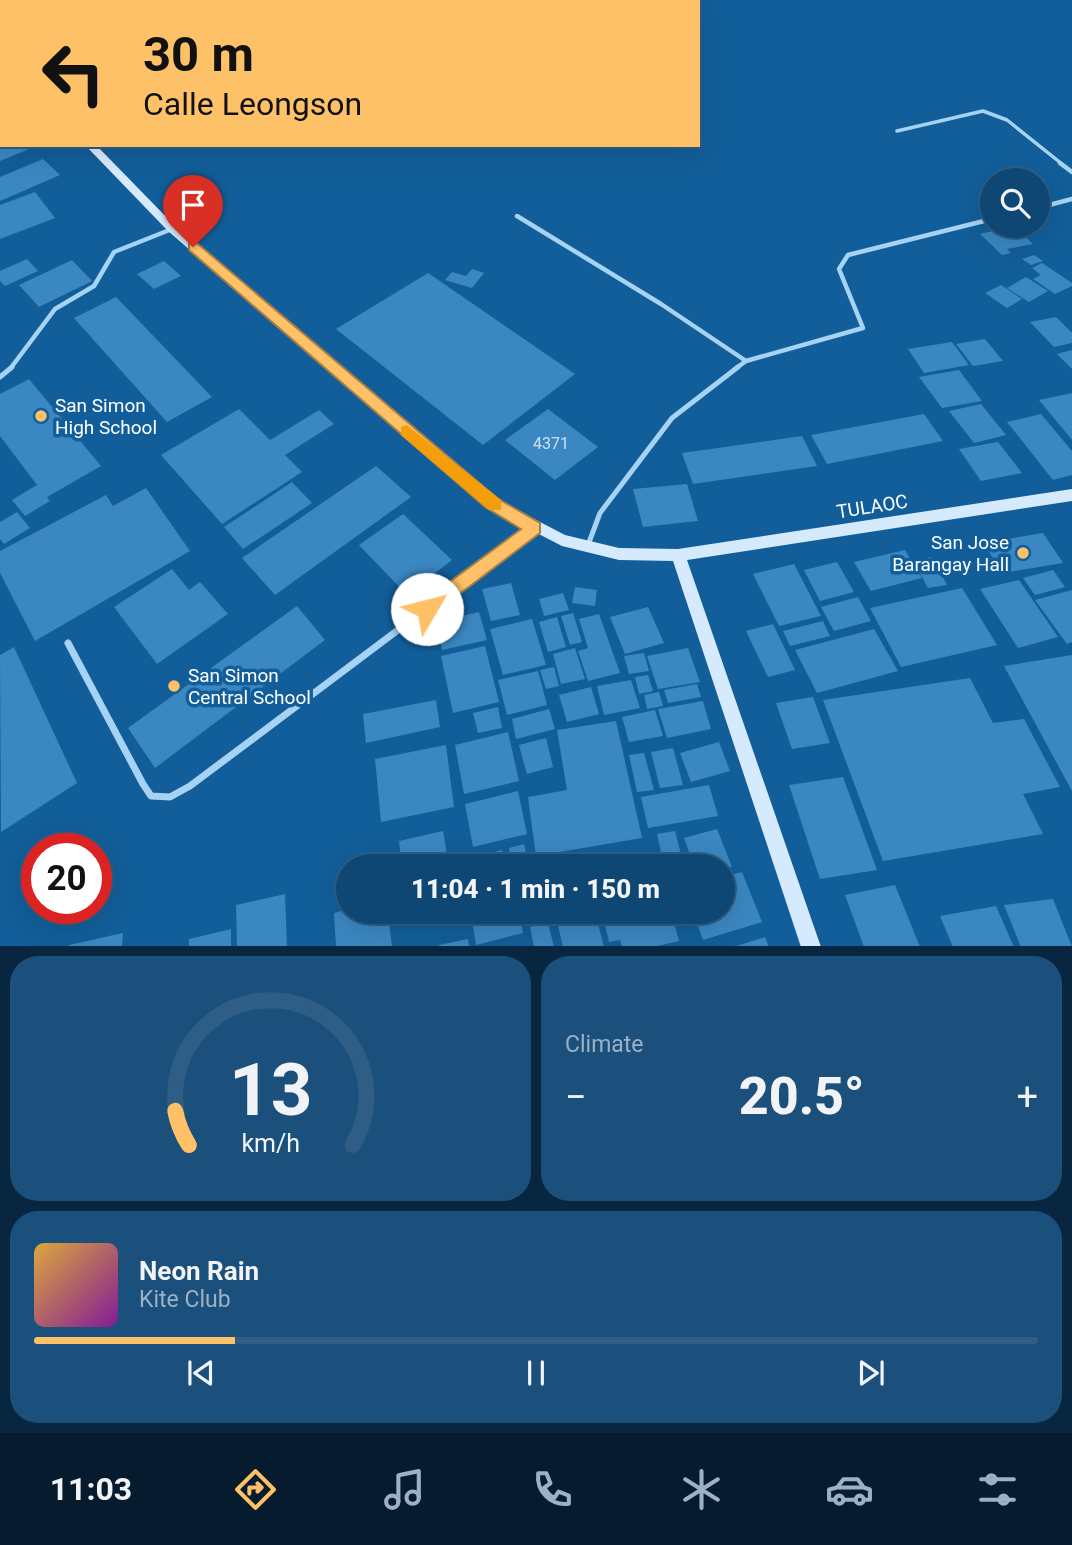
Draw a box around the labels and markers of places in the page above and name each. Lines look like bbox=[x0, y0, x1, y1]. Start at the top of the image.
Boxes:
pin bbox=[163, 175, 223, 247]
place label: San Simon High School bbox=[55, 394, 157, 439]
marker: San Simon High School bbox=[33, 408, 49, 424]
place label: San Jose Barangay Hall bbox=[892, 531, 1009, 576]
marker: San Jose Barangay Hall bbox=[1015, 545, 1031, 561]
place label: San Simon Central School bbox=[188, 664, 311, 709]
marker: San Simon Central School bbox=[166, 678, 182, 694]

